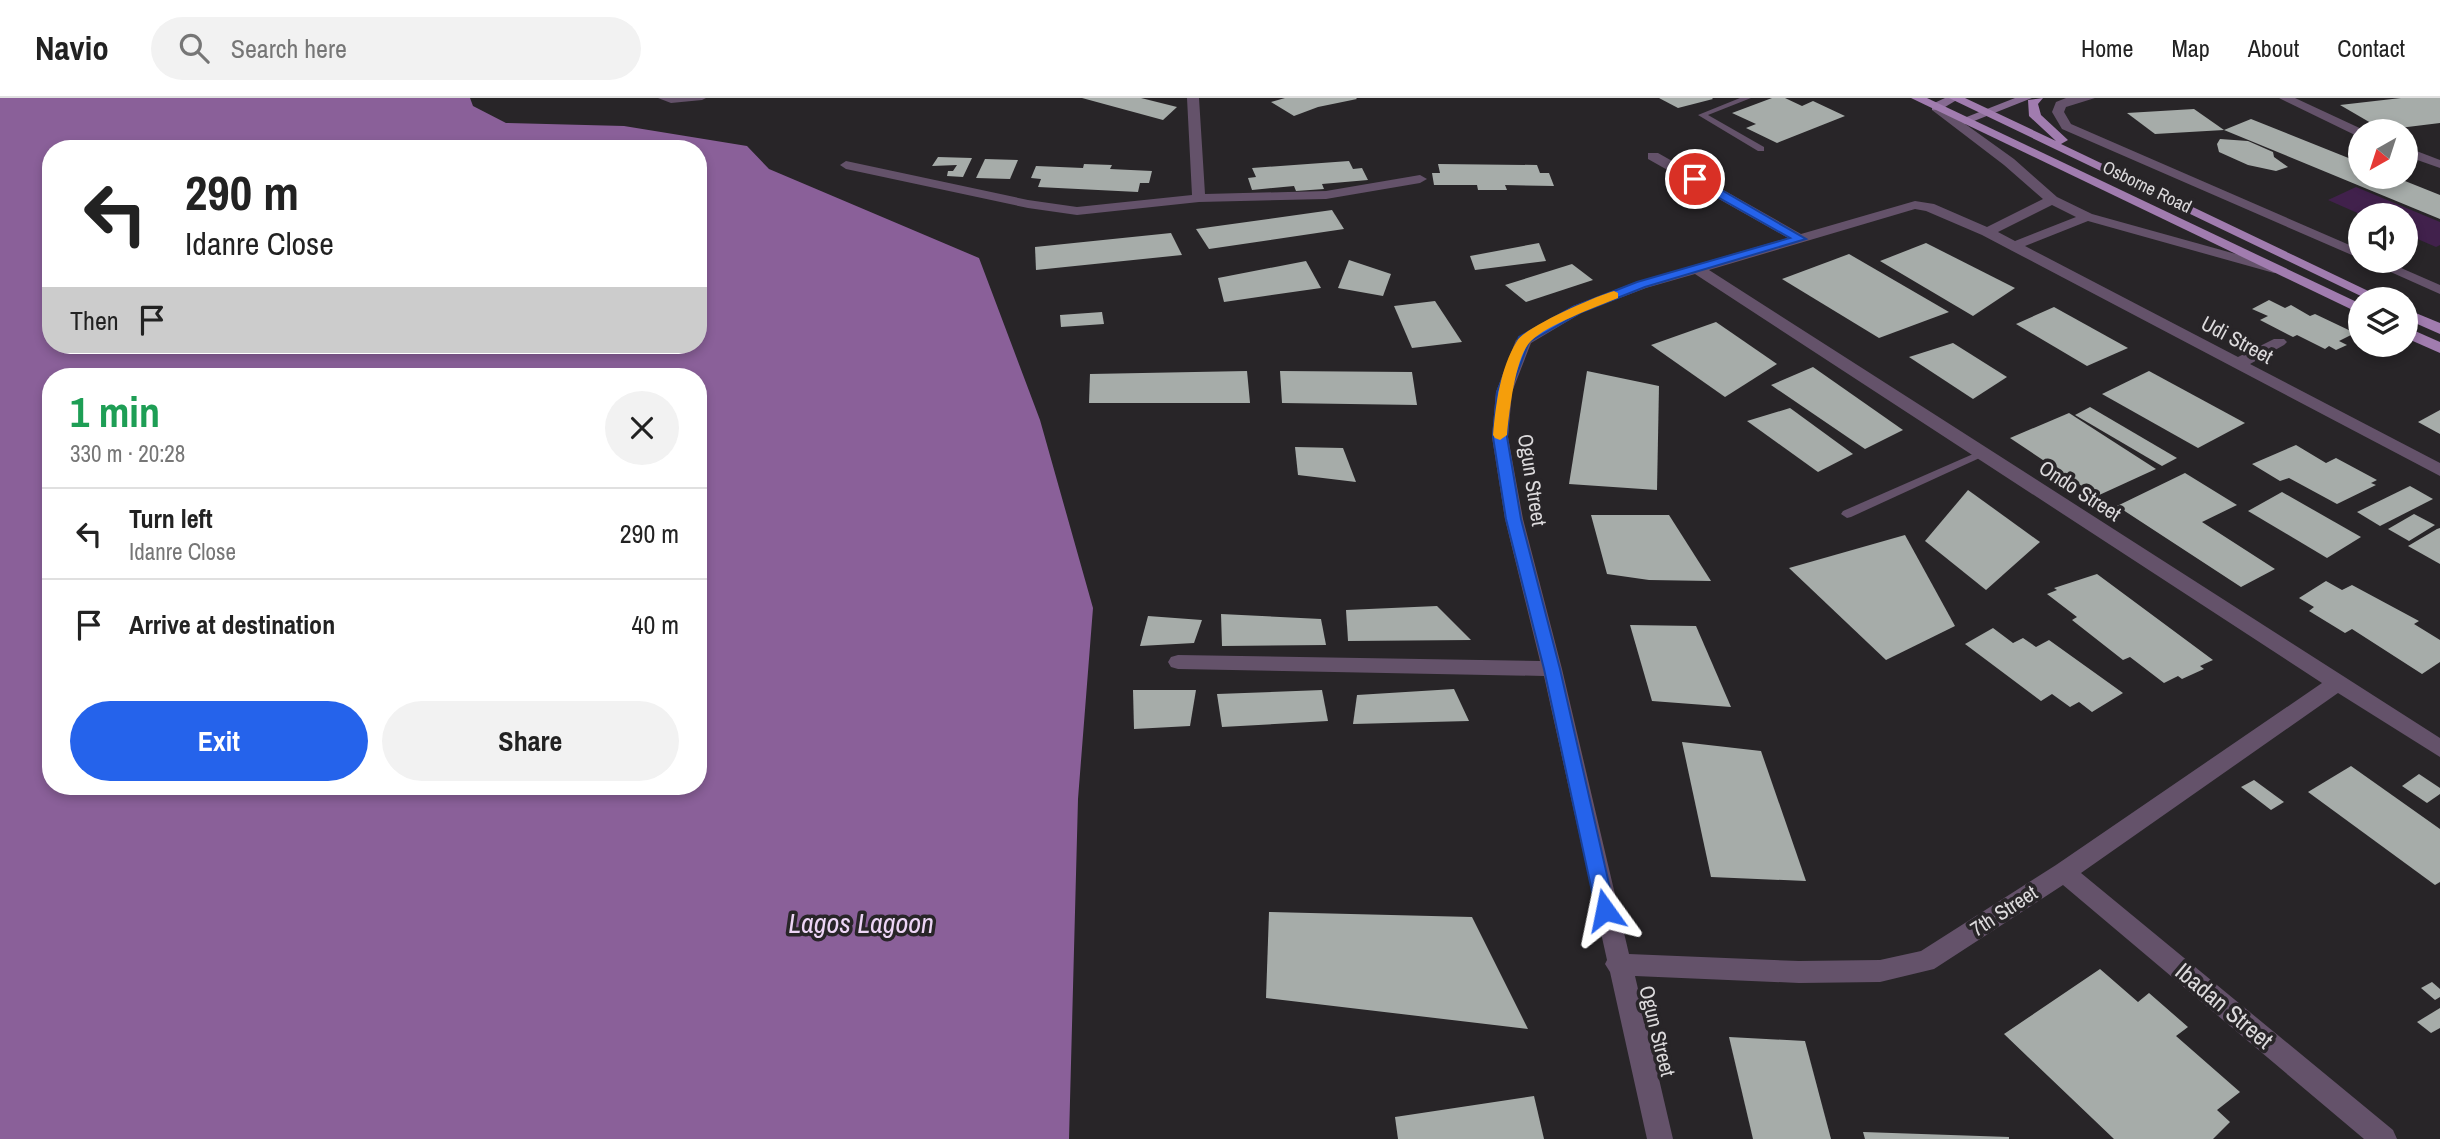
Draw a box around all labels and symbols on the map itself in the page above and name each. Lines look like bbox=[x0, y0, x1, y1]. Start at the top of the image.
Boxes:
north arrow bbox=[2348, 119, 2418, 189]
pin bbox=[1665, 149, 1725, 209]
street label: Osborne Road bbox=[2099, 154, 2196, 219]
street label: Udi Street bbox=[2196, 309, 2278, 371]
street label: Ogun Street bbox=[1511, 432, 1554, 528]
street label: Ondo Street bbox=[2033, 453, 2127, 528]
position arrow bbox=[1568, 873, 1642, 947]
street label: 7th Street bbox=[1965, 878, 2043, 943]
water label: Lagos Lagoon bbox=[788, 904, 934, 942]
street label: Ibadan Street bbox=[2169, 955, 2281, 1056]
street label: Ogun Street bbox=[1632, 982, 1683, 1080]

